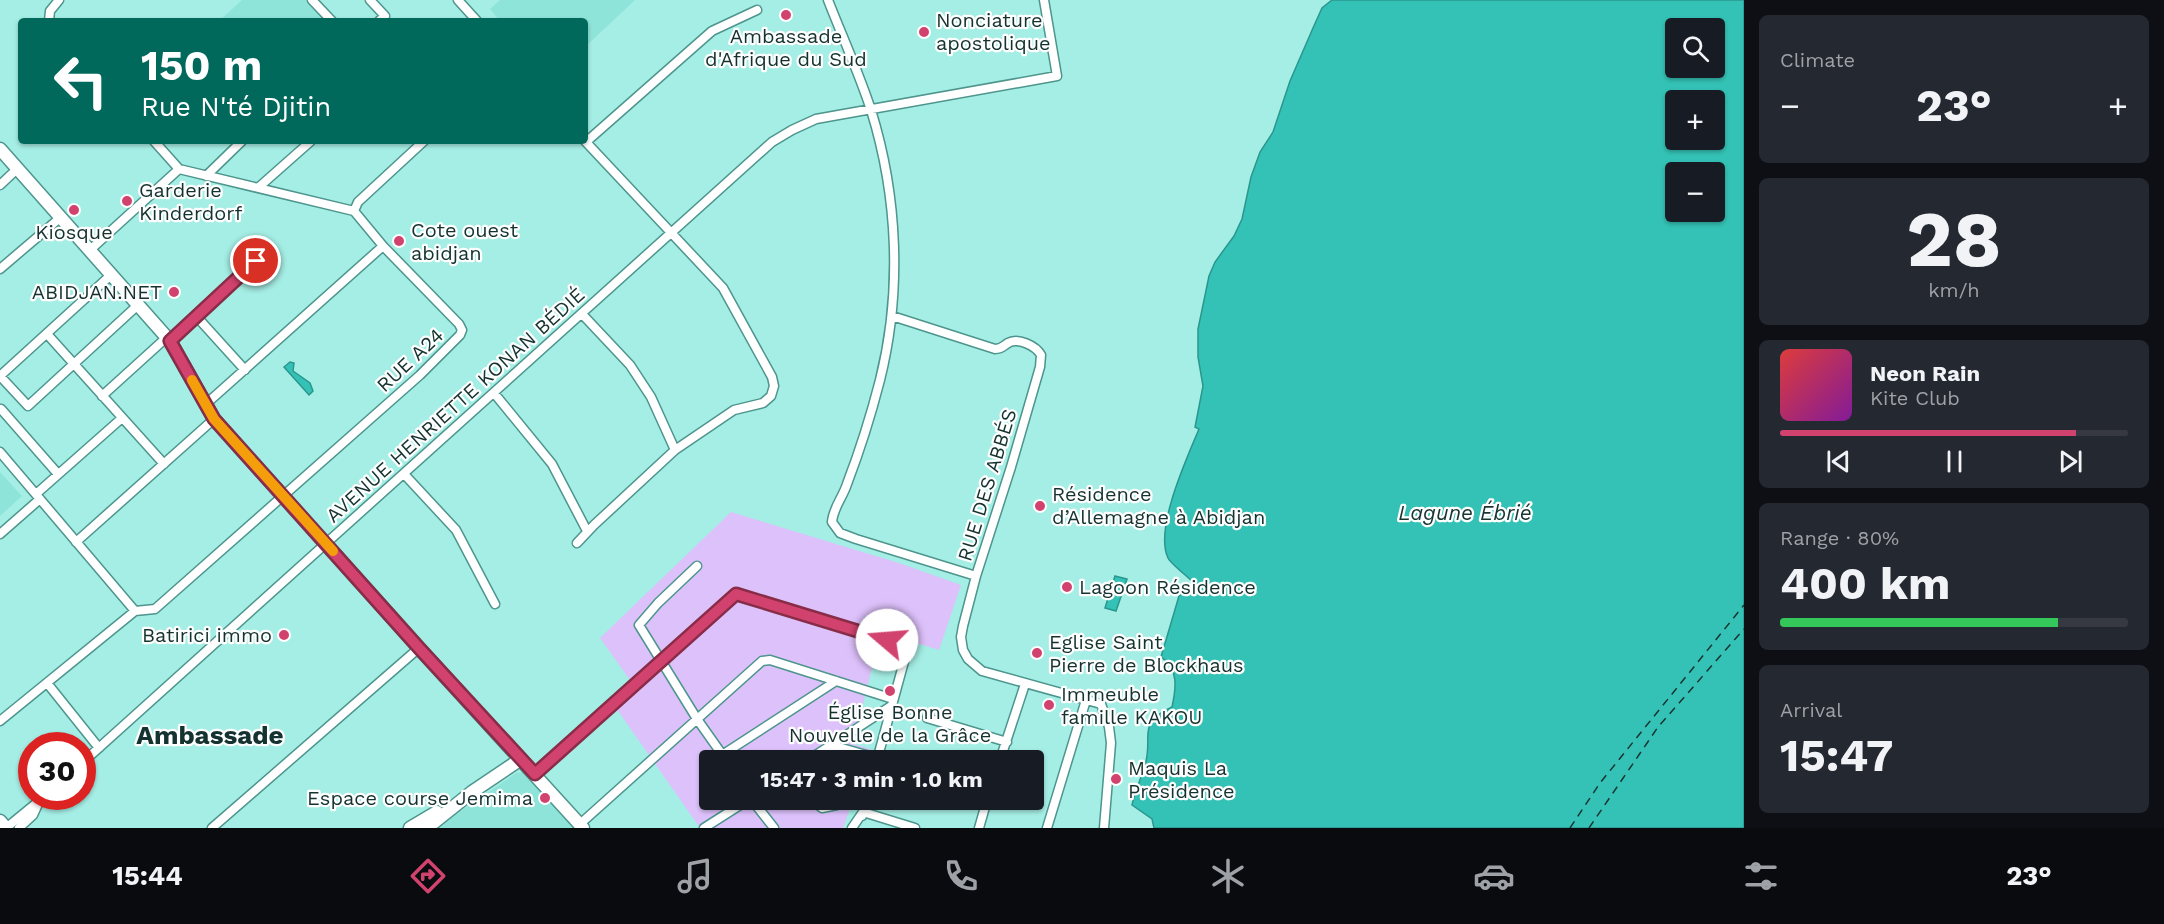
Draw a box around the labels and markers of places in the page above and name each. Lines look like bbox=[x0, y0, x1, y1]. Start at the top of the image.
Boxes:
marker: Ambassade d'Afrique du Sud bbox=[779, 8, 793, 22]
place label: Nonciature apostolique bbox=[936, 8, 1051, 55]
place label: Ambassade d'Afrique du Sud bbox=[705, 24, 867, 71]
marker: Nonciature apostolique bbox=[917, 25, 931, 39]
place label: Garderie Kinderdorf bbox=[139, 178, 242, 225]
marker: Garderie Kinderdorf bbox=[120, 194, 134, 208]
marker: Kiosque bbox=[67, 203, 81, 217]
place label: Cote ouest abidjan bbox=[411, 218, 519, 265]
place label: Kiosque bbox=[35, 220, 113, 244]
marker: Cote ouest abidjan bbox=[392, 234, 406, 248]
pin bbox=[230, 235, 281, 286]
place label: ABIDJAN.NET bbox=[32, 280, 162, 304]
marker: ABIDJAN.NET bbox=[167, 285, 181, 299]
place label: Résidence d’Allemagne à Abidjan bbox=[1052, 482, 1265, 529]
marker: Résidence d’Allemagne à Abidjan bbox=[1033, 499, 1047, 513]
place label: Lagoon Résidence bbox=[1079, 575, 1256, 599]
marker: Lagoon Résidence bbox=[1060, 580, 1074, 594]
place label: Batirici immo bbox=[142, 623, 272, 647]
marker: Batirici immo bbox=[277, 628, 291, 642]
place label: Eglise Saint Pierre de Blockhaus bbox=[1049, 630, 1244, 677]
marker: Eglise Saint Pierre de Blockhaus bbox=[1030, 646, 1044, 660]
place label: Immeuble famille KAKOU bbox=[1061, 682, 1203, 729]
marker: Église Bonne Nouvelle de la Grâce bbox=[883, 684, 897, 698]
marker: Immeuble famille KAKOU bbox=[1042, 698, 1056, 712]
place label: Église Bonne Nouvelle de la Grâce bbox=[789, 700, 991, 747]
place label: Maquis La Présidence bbox=[1128, 756, 1235, 803]
marker: Maquis La Présidence bbox=[1109, 772, 1123, 786]
place label: Espace course Jemima bbox=[307, 786, 533, 810]
marker: Espace course Jemima bbox=[538, 791, 552, 805]

